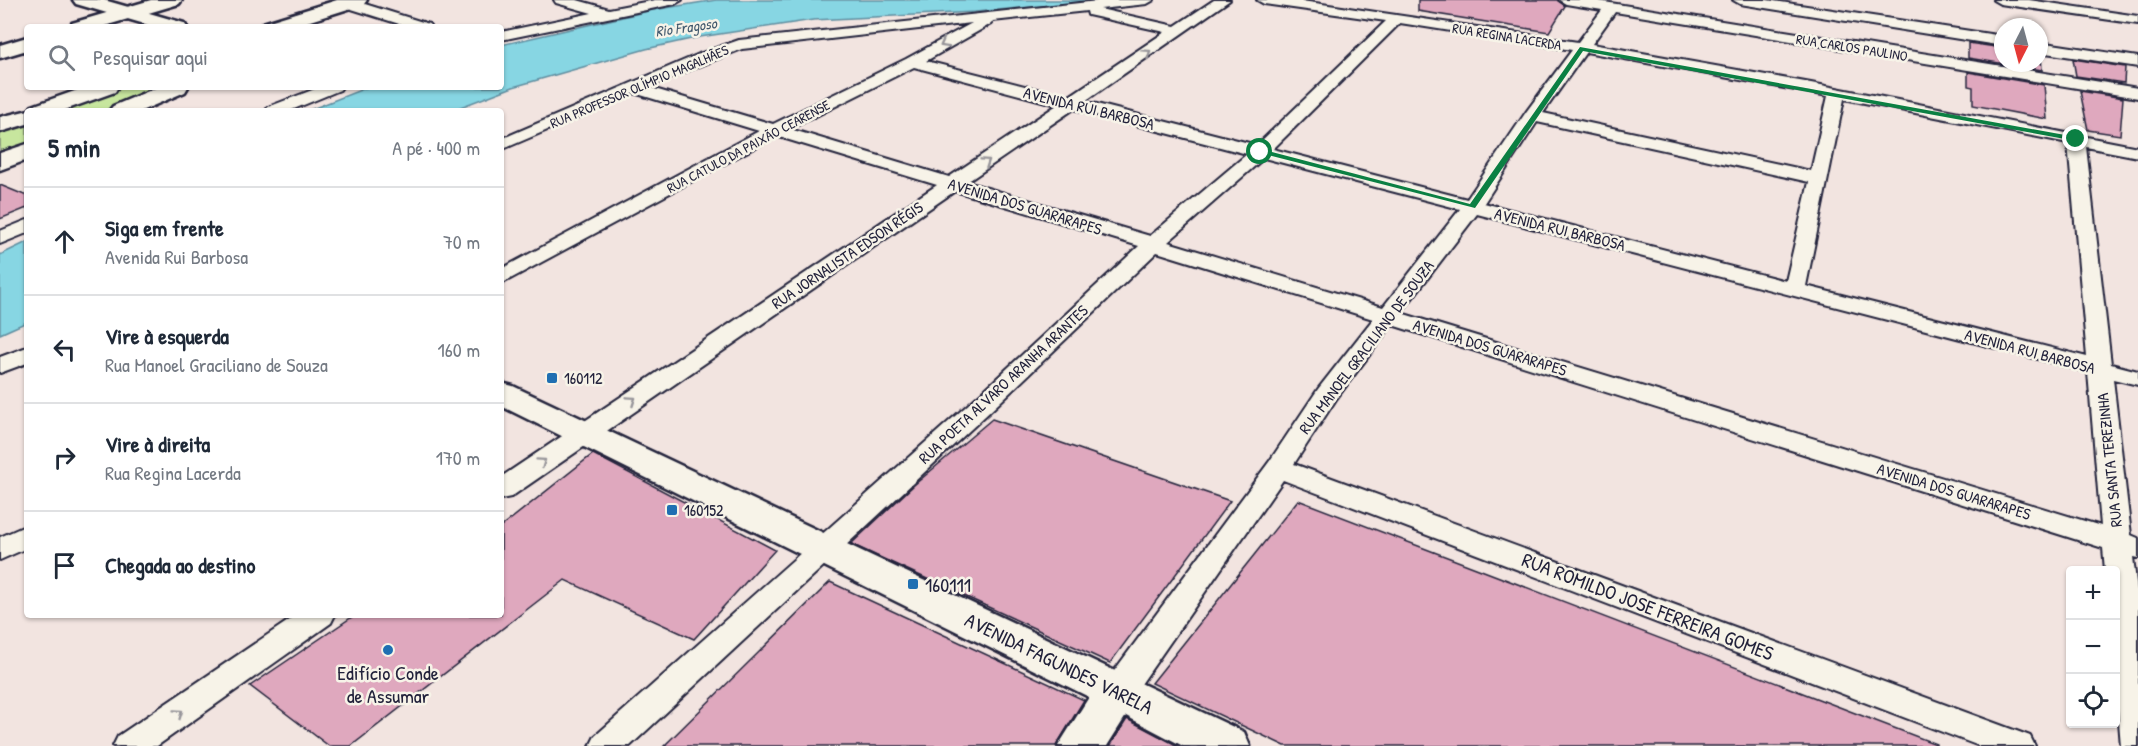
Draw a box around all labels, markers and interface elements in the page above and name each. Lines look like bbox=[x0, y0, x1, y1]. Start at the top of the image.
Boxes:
water label: Rio Fragoso bbox=[654, 12, 719, 42]
street label: RUA REGINA LACERDA bbox=[1451, 18, 1563, 54]
north arrow bbox=[1994, 18, 2048, 72]
search box bbox=[24, 24, 504, 90]
street label: RUA CARLOS PAULINO bbox=[1795, 29, 1909, 65]
one-way arrow bbox=[940, 37, 951, 48]
street label: RUA PROFESSOR OLÍMPIO MAGALHÃES bbox=[547, 39, 732, 132]
icon: search bbox=[45, 41, 78, 74]
text: Pesquisar aqui bbox=[93, 42, 208, 72]
one-way arrow bbox=[1140, 49, 1151, 60]
street label: AVENIDA RUI BARBOSA bbox=[1021, 81, 1157, 135]
street label: RUA CATULO DA PAIXÃO CEARENSE bbox=[663, 95, 833, 197]
route end bbox=[2062, 125, 2088, 151]
text: 5 min bbox=[48, 130, 100, 165]
text: A pé · 400 m bbox=[392, 134, 480, 161]
route start bbox=[1246, 138, 1272, 164]
one-way arrow bbox=[979, 158, 990, 169]
street label: AVENIDA DOS GUARARAPES bbox=[946, 172, 1105, 240]
street label: RUA JORNALISTA EDSON RÉGIS bbox=[767, 196, 928, 314]
street label: AVENIDA RUI BARBOSA bbox=[1492, 202, 1628, 256]
text: Siga em frente bbox=[105, 213, 224, 243]
icon: ahead bbox=[48, 225, 81, 258]
text: 70 m bbox=[443, 228, 480, 255]
text: Avenida Rui Barbosa bbox=[105, 243, 248, 270]
street label: RUA MANOEL GRACILIANO DE SOUZA bbox=[1293, 255, 1439, 438]
street label: RUA POETA ALVARO ARANHA ARANTES bbox=[913, 299, 1093, 469]
street label: AVENIDA DOS GUARARAPES bbox=[1411, 313, 1570, 381]
text: Vire à esquerda bbox=[105, 321, 229, 351]
street label: AVENIDA RUI BARBOSA bbox=[1962, 323, 2098, 379]
icon: left bbox=[48, 333, 81, 366]
text: 160 m bbox=[438, 336, 480, 363]
text: Rua Manoel Graciliano de Souza bbox=[105, 351, 328, 378]
place label: 160112 bbox=[564, 367, 603, 389]
marker: 160112 bbox=[545, 371, 559, 385]
street label: RUA SANTA TEREZINHA bbox=[2091, 392, 2127, 528]
one-way arrow bbox=[626, 396, 637, 407]
text: Vire à direita bbox=[105, 429, 210, 459]
icon: right bbox=[48, 441, 81, 474]
text: 170 m bbox=[436, 444, 480, 471]
street label: AVENIDA DOS GUARARAPES bbox=[1875, 457, 2034, 525]
one-way arrow bbox=[536, 458, 547, 469]
text: Rua Regina Lacerda bbox=[105, 459, 241, 486]
place label: 160152 bbox=[684, 499, 724, 521]
marker: 160152 bbox=[665, 503, 679, 517]
street label: RUA ROMILDO JOSE FERREIRA GOMES bbox=[1518, 546, 1778, 666]
icon: arrive bbox=[48, 549, 81, 582]
text: Chegada ao destino bbox=[105, 550, 255, 580]
map controls bbox=[2066, 566, 2120, 728]
button: + bbox=[2066, 566, 2120, 620]
place label: 160111 bbox=[925, 571, 971, 598]
marker: 160111 bbox=[906, 577, 920, 591]
street label: AVENIDA FAGUNDES VARELA bbox=[961, 606, 1158, 720]
button: − bbox=[2066, 620, 2120, 674]
marker: Edifício Conde de Assumar bbox=[381, 643, 395, 657]
place label: Edifício Conde de Assumar bbox=[337, 659, 439, 709]
button: locate bbox=[2066, 674, 2120, 728]
one-way arrow bbox=[172, 709, 183, 720]

